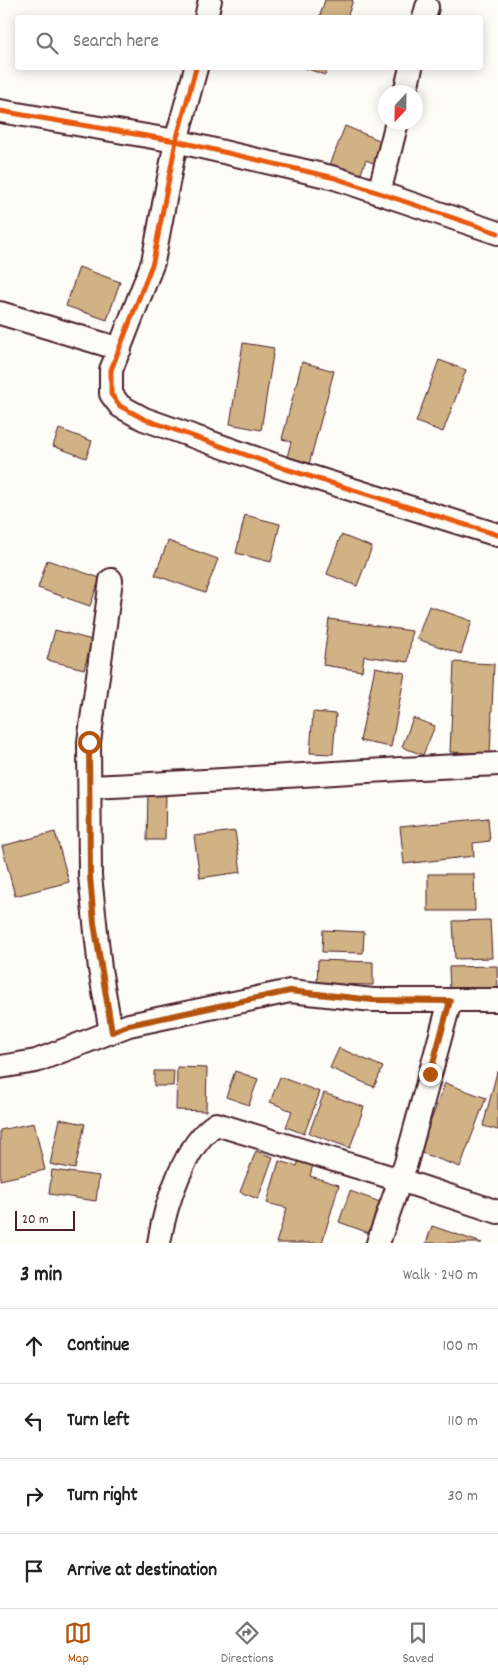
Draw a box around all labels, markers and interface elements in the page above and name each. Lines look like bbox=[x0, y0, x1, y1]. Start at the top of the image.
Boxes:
search box bbox=[15, 15, 483, 70]
icon: search bbox=[33, 29, 61, 57]
text: Search here bbox=[73, 29, 159, 56]
north arrow bbox=[378, 85, 423, 130]
route start bbox=[78, 731, 101, 754]
route end bbox=[419, 1063, 442, 1086]
scale bar bbox=[15, 1208, 75, 1231]
text: 20 m bbox=[22, 1210, 49, 1230]
text: 3 min bbox=[20, 1261, 62, 1291]
text: Walk · 240 m bbox=[403, 1264, 478, 1287]
icon: ahead bbox=[20, 1332, 48, 1360]
text: Continue bbox=[67, 1333, 129, 1360]
text: 100 m bbox=[442, 1335, 478, 1358]
icon: left bbox=[20, 1407, 48, 1435]
text: Turn left bbox=[67, 1408, 130, 1435]
text: 110 m bbox=[448, 1410, 478, 1433]
icon: right bbox=[20, 1482, 48, 1510]
text: Turn right bbox=[67, 1483, 138, 1510]
text: 30 m bbox=[448, 1485, 478, 1508]
icon: arrive bbox=[20, 1557, 48, 1585]
text: Arrive at destination bbox=[67, 1558, 217, 1585]
tab: Map bbox=[64, 1619, 92, 1669]
tab: Directions bbox=[221, 1619, 274, 1669]
tab: Saved bbox=[402, 1619, 434, 1669]

